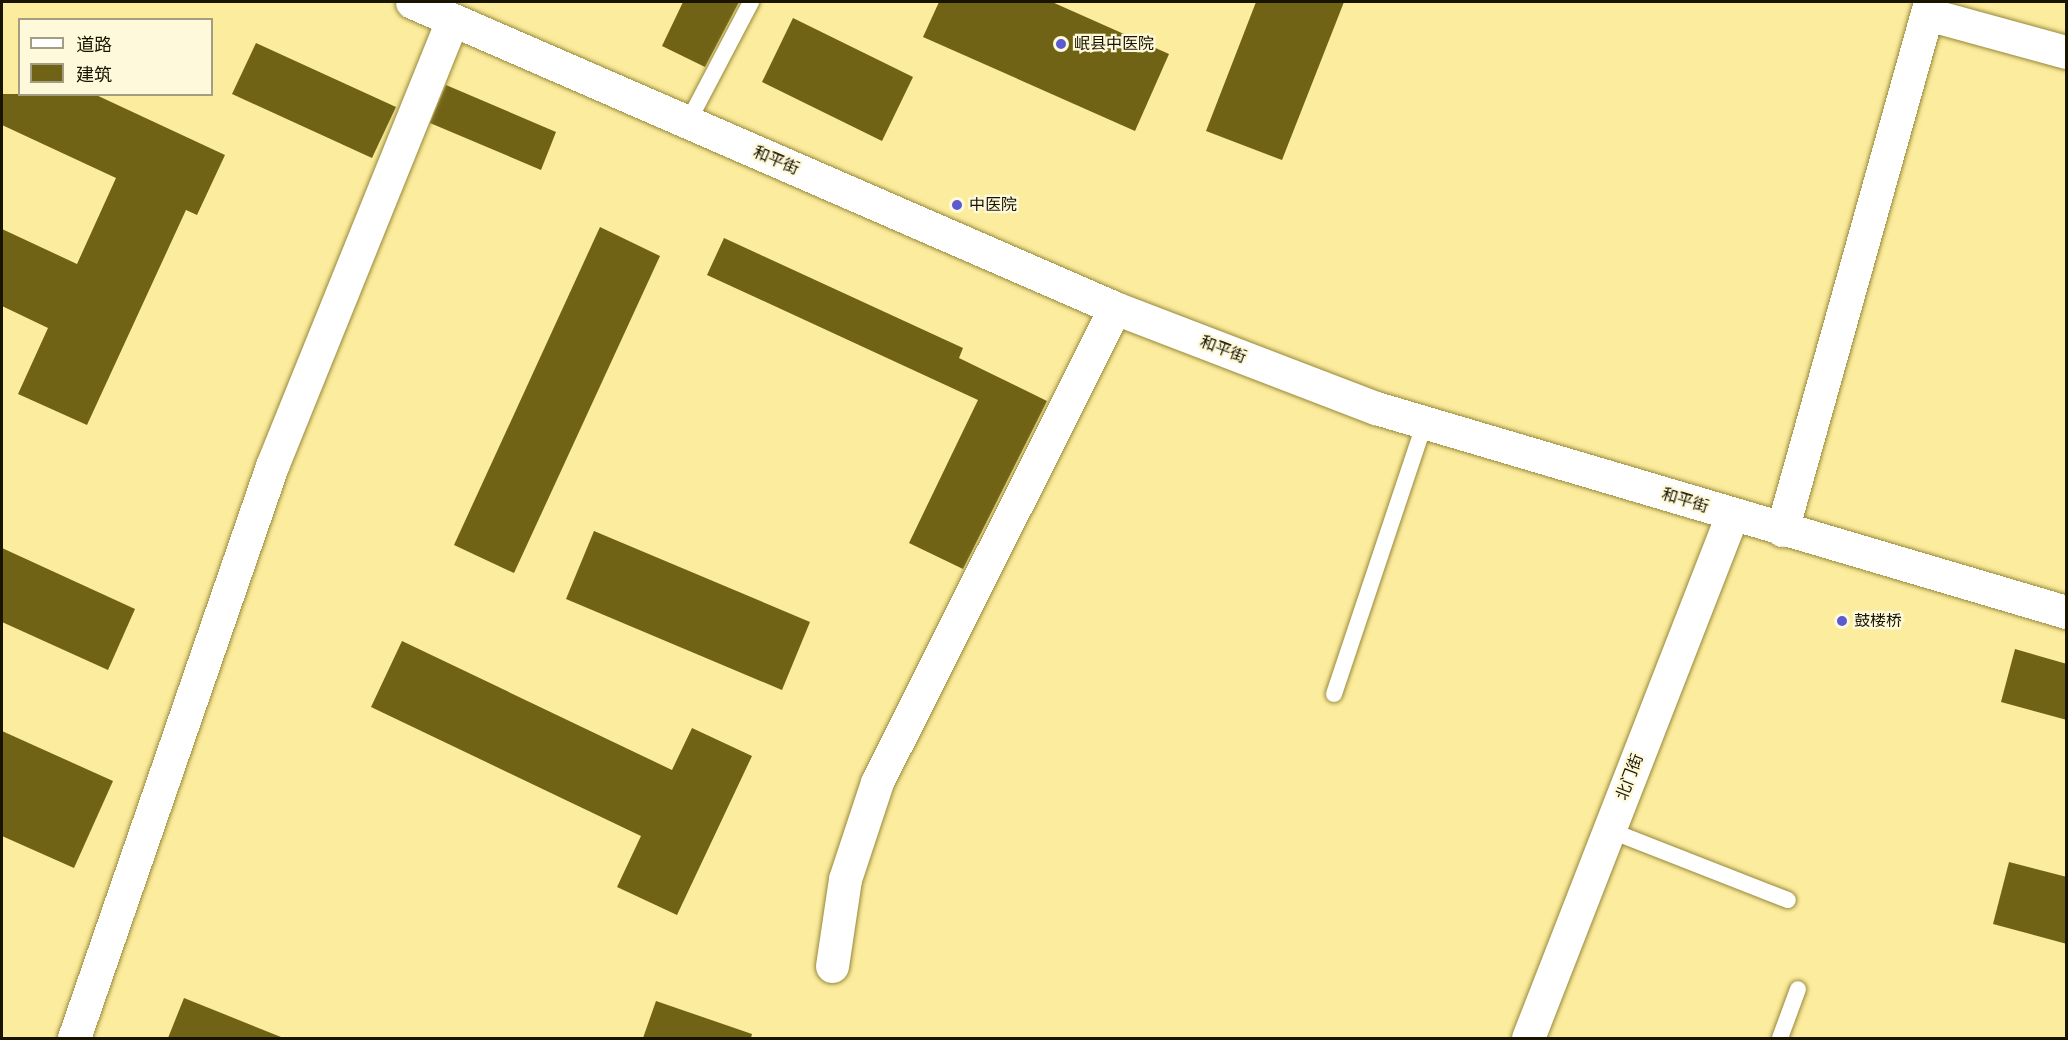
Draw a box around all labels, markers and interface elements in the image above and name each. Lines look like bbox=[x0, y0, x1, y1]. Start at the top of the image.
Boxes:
legend bbox=[18, 18, 213, 96]
text: 道路 bbox=[76, 34, 112, 56]
place label: 岷县中医院 bbox=[1074, 34, 1154, 54]
marker: 岷县中医院 bbox=[1052, 35, 1070, 53]
text: 建筑 bbox=[76, 64, 112, 86]
street label: 和平街 bbox=[750, 143, 802, 179]
place label: 中医院 bbox=[969, 195, 1017, 215]
marker: 中医院 bbox=[950, 198, 964, 212]
street label: 和平街 bbox=[1197, 332, 1249, 368]
street label: 和平街 bbox=[1659, 485, 1711, 517]
place label: 鼓楼桥 bbox=[1854, 611, 1902, 631]
marker: 鼓楼桥 bbox=[1835, 614, 1849, 628]
street label: 北门街 bbox=[1612, 751, 1648, 803]

